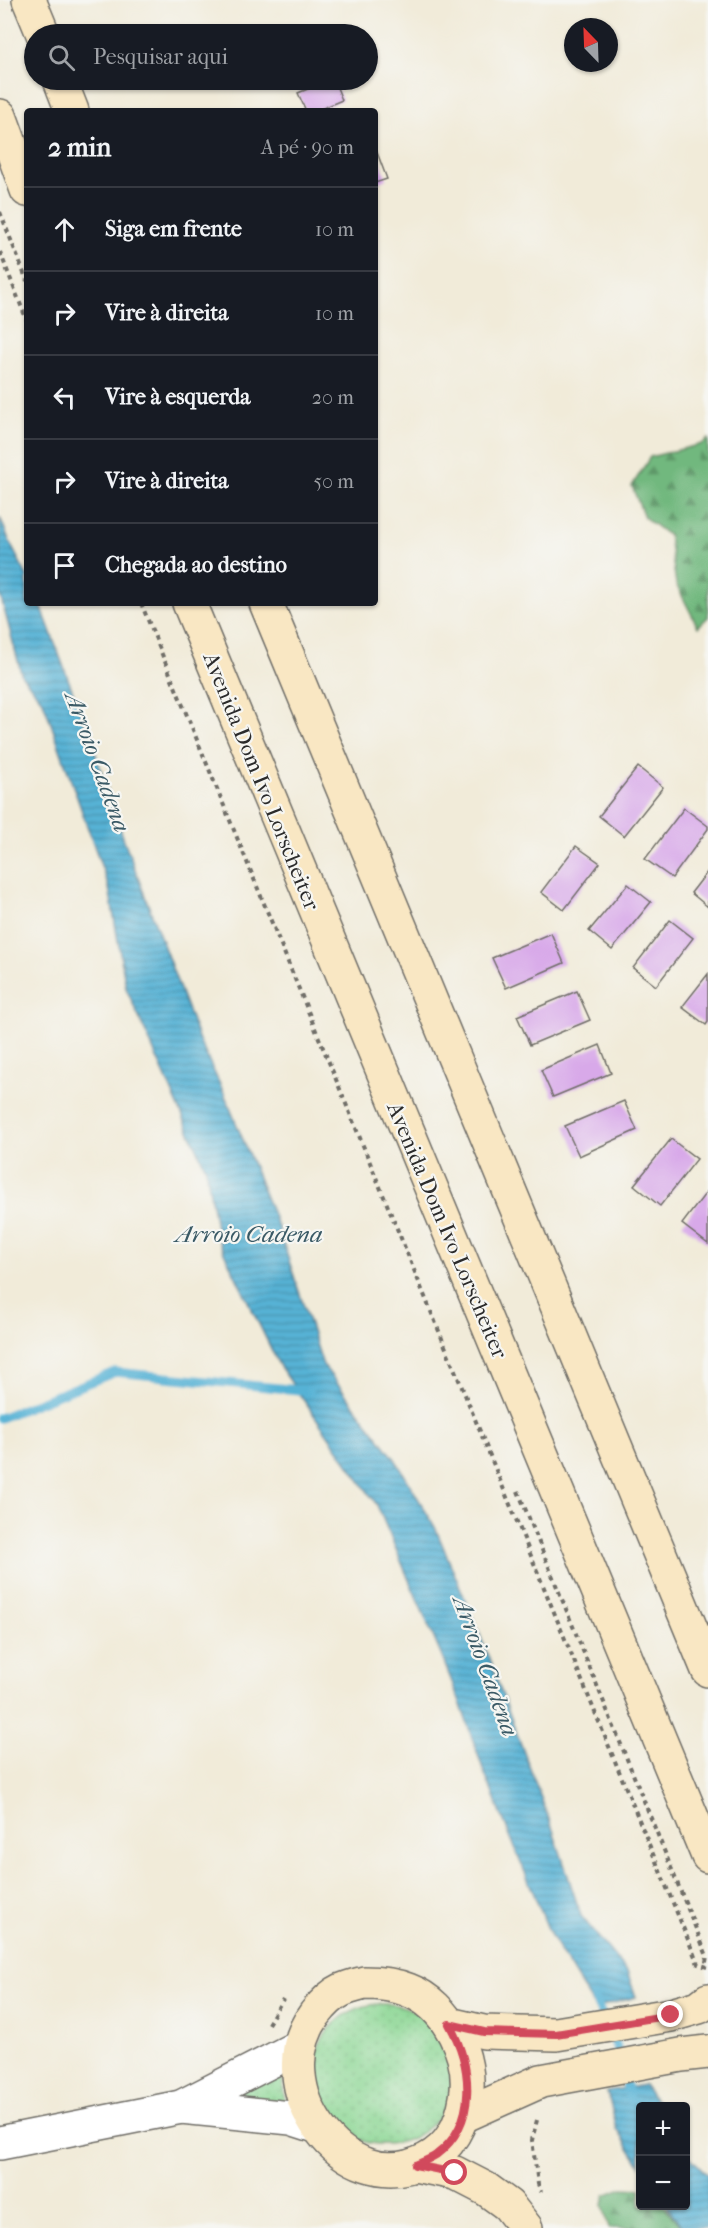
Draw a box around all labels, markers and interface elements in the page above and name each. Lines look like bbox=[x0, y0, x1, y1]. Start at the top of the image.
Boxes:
north arrow bbox=[564, 18, 618, 72]
search box bbox=[24, 24, 378, 90]
icon: search bbox=[45, 41, 78, 74]
text: Pesquisar aqui bbox=[93, 44, 228, 70]
text: 2 min bbox=[48, 132, 111, 163]
text: A pé · 90 m bbox=[261, 136, 354, 159]
icon: ahead bbox=[48, 213, 81, 246]
text: Siga em frente bbox=[105, 216, 242, 242]
text: 10 m bbox=[315, 218, 354, 241]
icon: right bbox=[48, 297, 81, 330]
text: Vire à direita bbox=[105, 300, 228, 326]
text: 10 m bbox=[315, 302, 354, 325]
icon: left bbox=[48, 381, 81, 414]
text: Vire à esquerda bbox=[105, 384, 250, 410]
text: 20 m bbox=[312, 386, 354, 409]
icon: right bbox=[48, 465, 81, 498]
text: Vire à direita bbox=[105, 468, 228, 494]
text: 50 m bbox=[313, 470, 354, 493]
icon: arrive bbox=[48, 549, 81, 582]
text: Chegada ao destino bbox=[105, 552, 287, 578]
street label: Avenida Dom Ivo Lorscheiter bbox=[197, 648, 325, 915]
water label: Arroio Cadena bbox=[59, 685, 136, 836]
street label: Avenida Dom Ivo Lorscheiter bbox=[381, 1097, 513, 1363]
water label: Arroio Cadena bbox=[173, 1220, 322, 1248]
water label: Arroio Cadena bbox=[447, 1589, 524, 1740]
route end bbox=[657, 2001, 683, 2027]
map controls bbox=[636, 2102, 690, 2210]
button: + bbox=[636, 2102, 690, 2156]
button: − bbox=[636, 2156, 690, 2210]
route start bbox=[441, 2159, 467, 2185]

